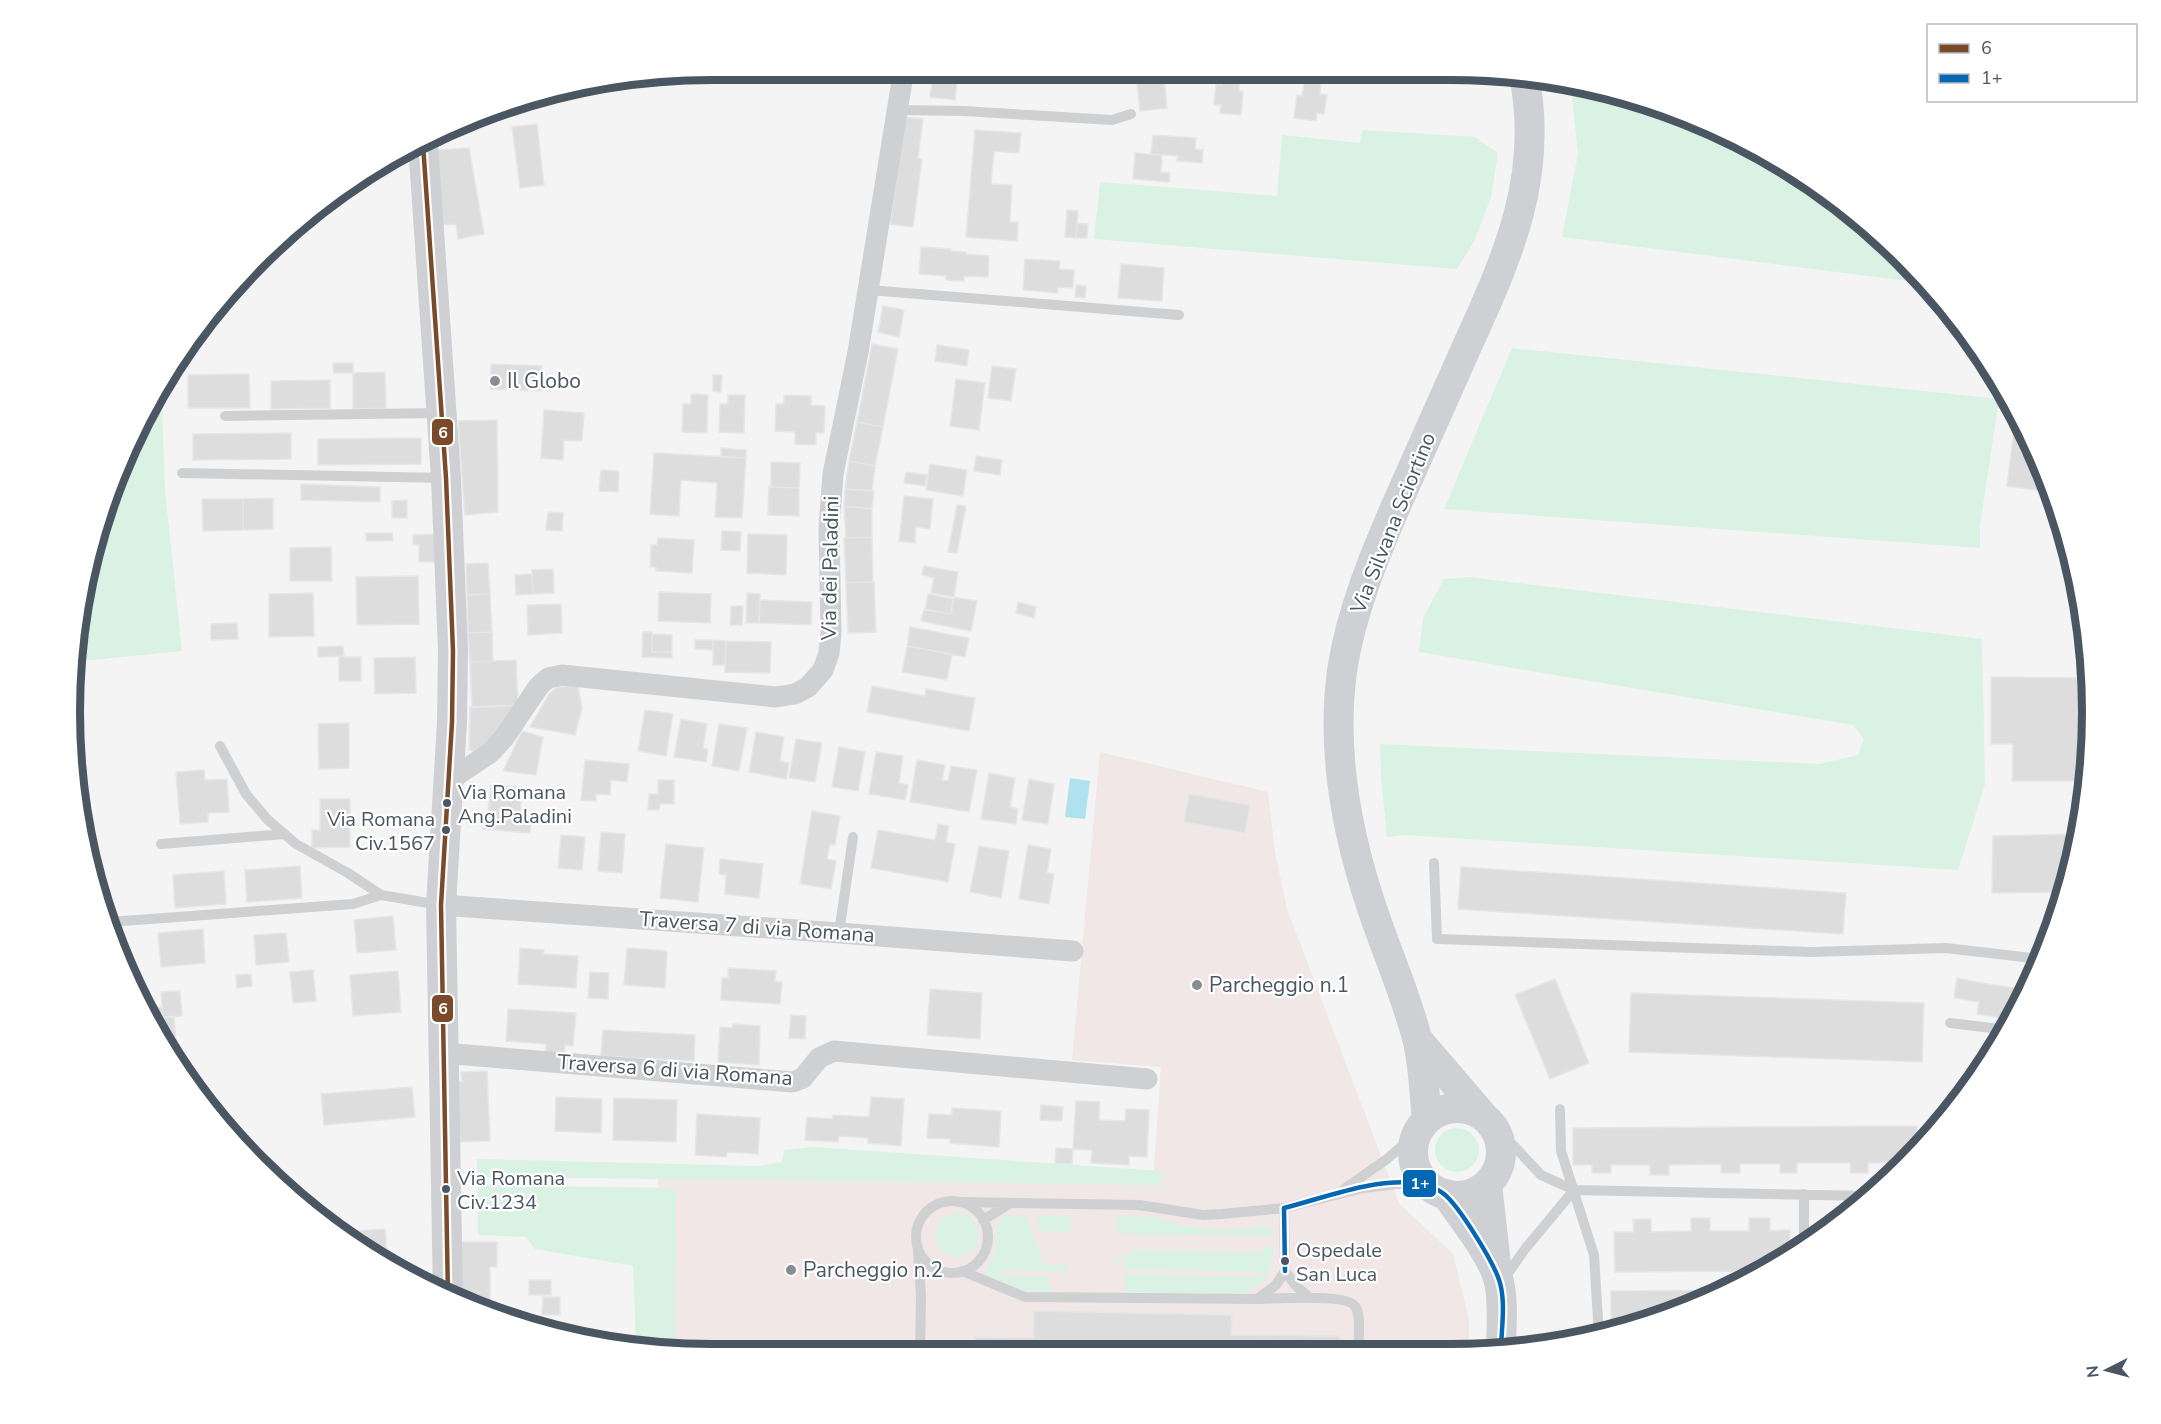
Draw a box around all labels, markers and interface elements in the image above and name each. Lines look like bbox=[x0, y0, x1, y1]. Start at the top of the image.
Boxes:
legend bbox=[1927, 24, 2137, 102]
text: 6 bbox=[1981, 36, 1992, 60]
text: 1+ bbox=[1981, 66, 2003, 90]
place label: Il Globo bbox=[507, 367, 581, 395]
marker: Il Globo bbox=[488, 374, 502, 388]
line badge: 6 bbox=[431, 418, 454, 446]
text: 6 bbox=[438, 422, 448, 444]
street label: Via Silvana Sciortino bbox=[1344, 428, 1442, 619]
street label: Via dei Paladini bbox=[815, 495, 845, 642]
place label: Via Romana Ang.Paladini bbox=[457, 779, 572, 830]
marker: Via Romana Ang.Paladini bbox=[441, 797, 453, 809]
place label: Via Romana Civ.1567 bbox=[326, 806, 435, 857]
marker: Via Romana Civ.1567 bbox=[440, 824, 452, 836]
street label: Traversa 7 di via Romana bbox=[638, 905, 876, 949]
place label: Parcheggio n.1 bbox=[1209, 971, 1349, 999]
marker: Parcheggio n.1 bbox=[1190, 978, 1204, 992]
line badge: 6 bbox=[431, 994, 454, 1023]
text: 6 bbox=[438, 998, 448, 1020]
street label: Traversa 6 di via Romana bbox=[556, 1048, 794, 1092]
place label: Via Romana Civ.1234 bbox=[456, 1165, 565, 1216]
line badge: 1+ bbox=[1402, 1169, 1437, 1198]
text: 1+ bbox=[1410, 1173, 1430, 1195]
marker: Via Romana Civ.1234 bbox=[440, 1183, 452, 1195]
place label: Ospedale San Luca bbox=[1296, 1237, 1382, 1288]
marker: Ospedale San Luca bbox=[1279, 1255, 1291, 1267]
place label: Parcheggio n.2 bbox=[803, 1256, 943, 1284]
marker: Parcheggio n.2 bbox=[784, 1263, 798, 1277]
north arrow bbox=[2077, 1340, 2137, 1400]
text: N bbox=[2082, 1364, 2105, 1379]

